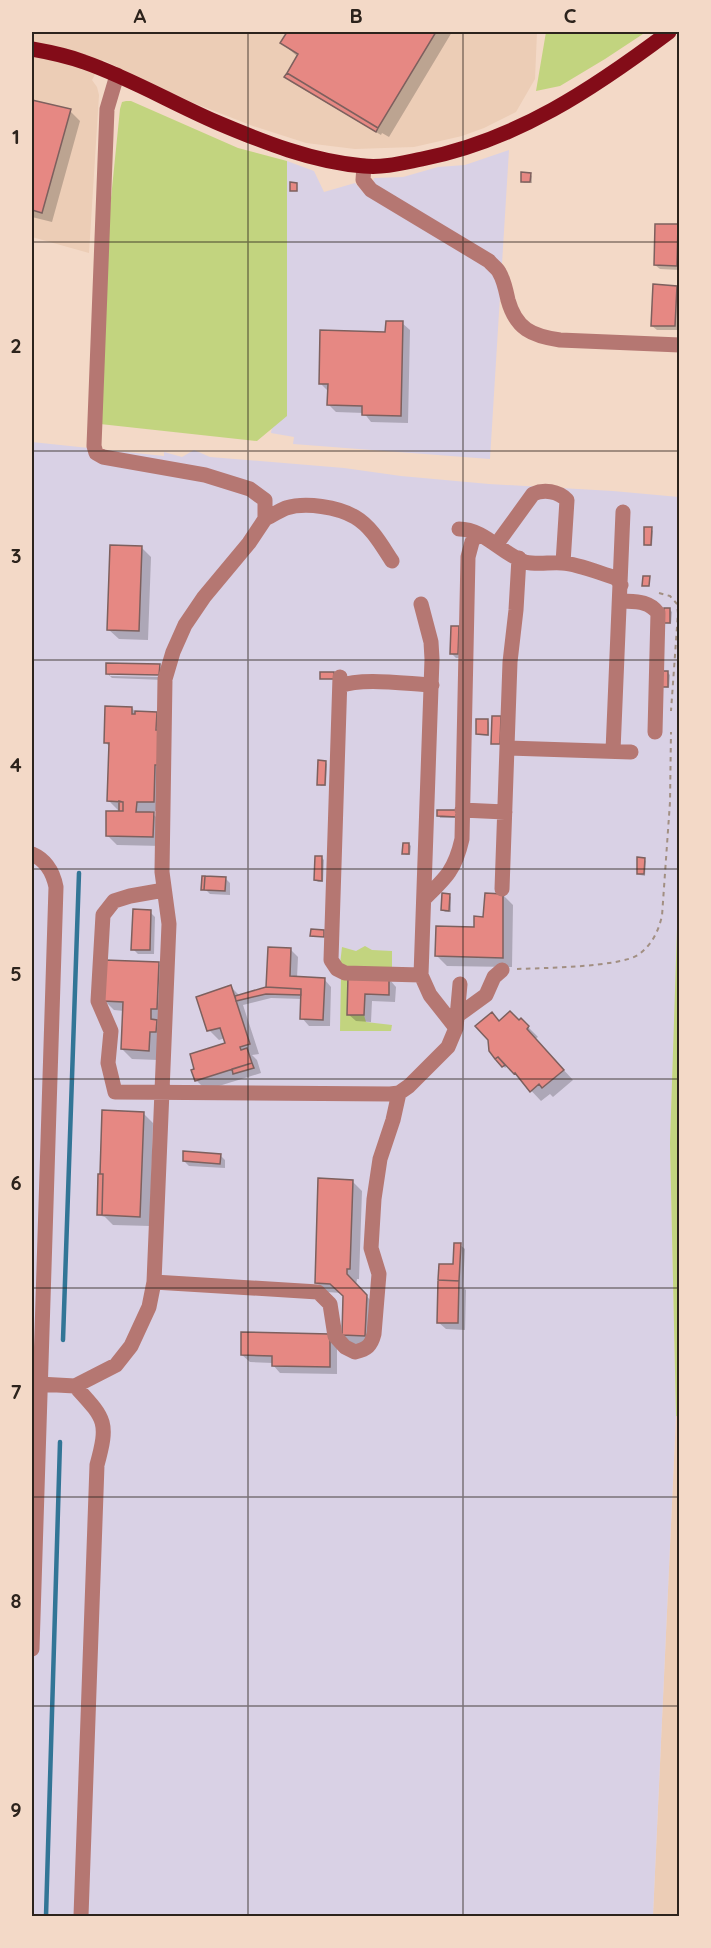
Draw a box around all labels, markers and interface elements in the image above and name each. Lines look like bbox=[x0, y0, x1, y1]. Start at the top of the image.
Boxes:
text: A bbox=[134, 3, 147, 28]
text: B bbox=[349, 3, 363, 28]
text: C bbox=[564, 3, 577, 28]
text: 1 bbox=[12, 124, 20, 149]
text: 2 bbox=[10, 333, 22, 358]
text: 3 bbox=[11, 543, 21, 568]
text: 4 bbox=[10, 752, 22, 777]
text: 5 bbox=[10, 961, 22, 986]
text: 6 bbox=[10, 1170, 22, 1195]
text: 7 bbox=[11, 1379, 22, 1404]
text: 8 bbox=[11, 1588, 22, 1613]
text: 9 bbox=[10, 1797, 22, 1822]

